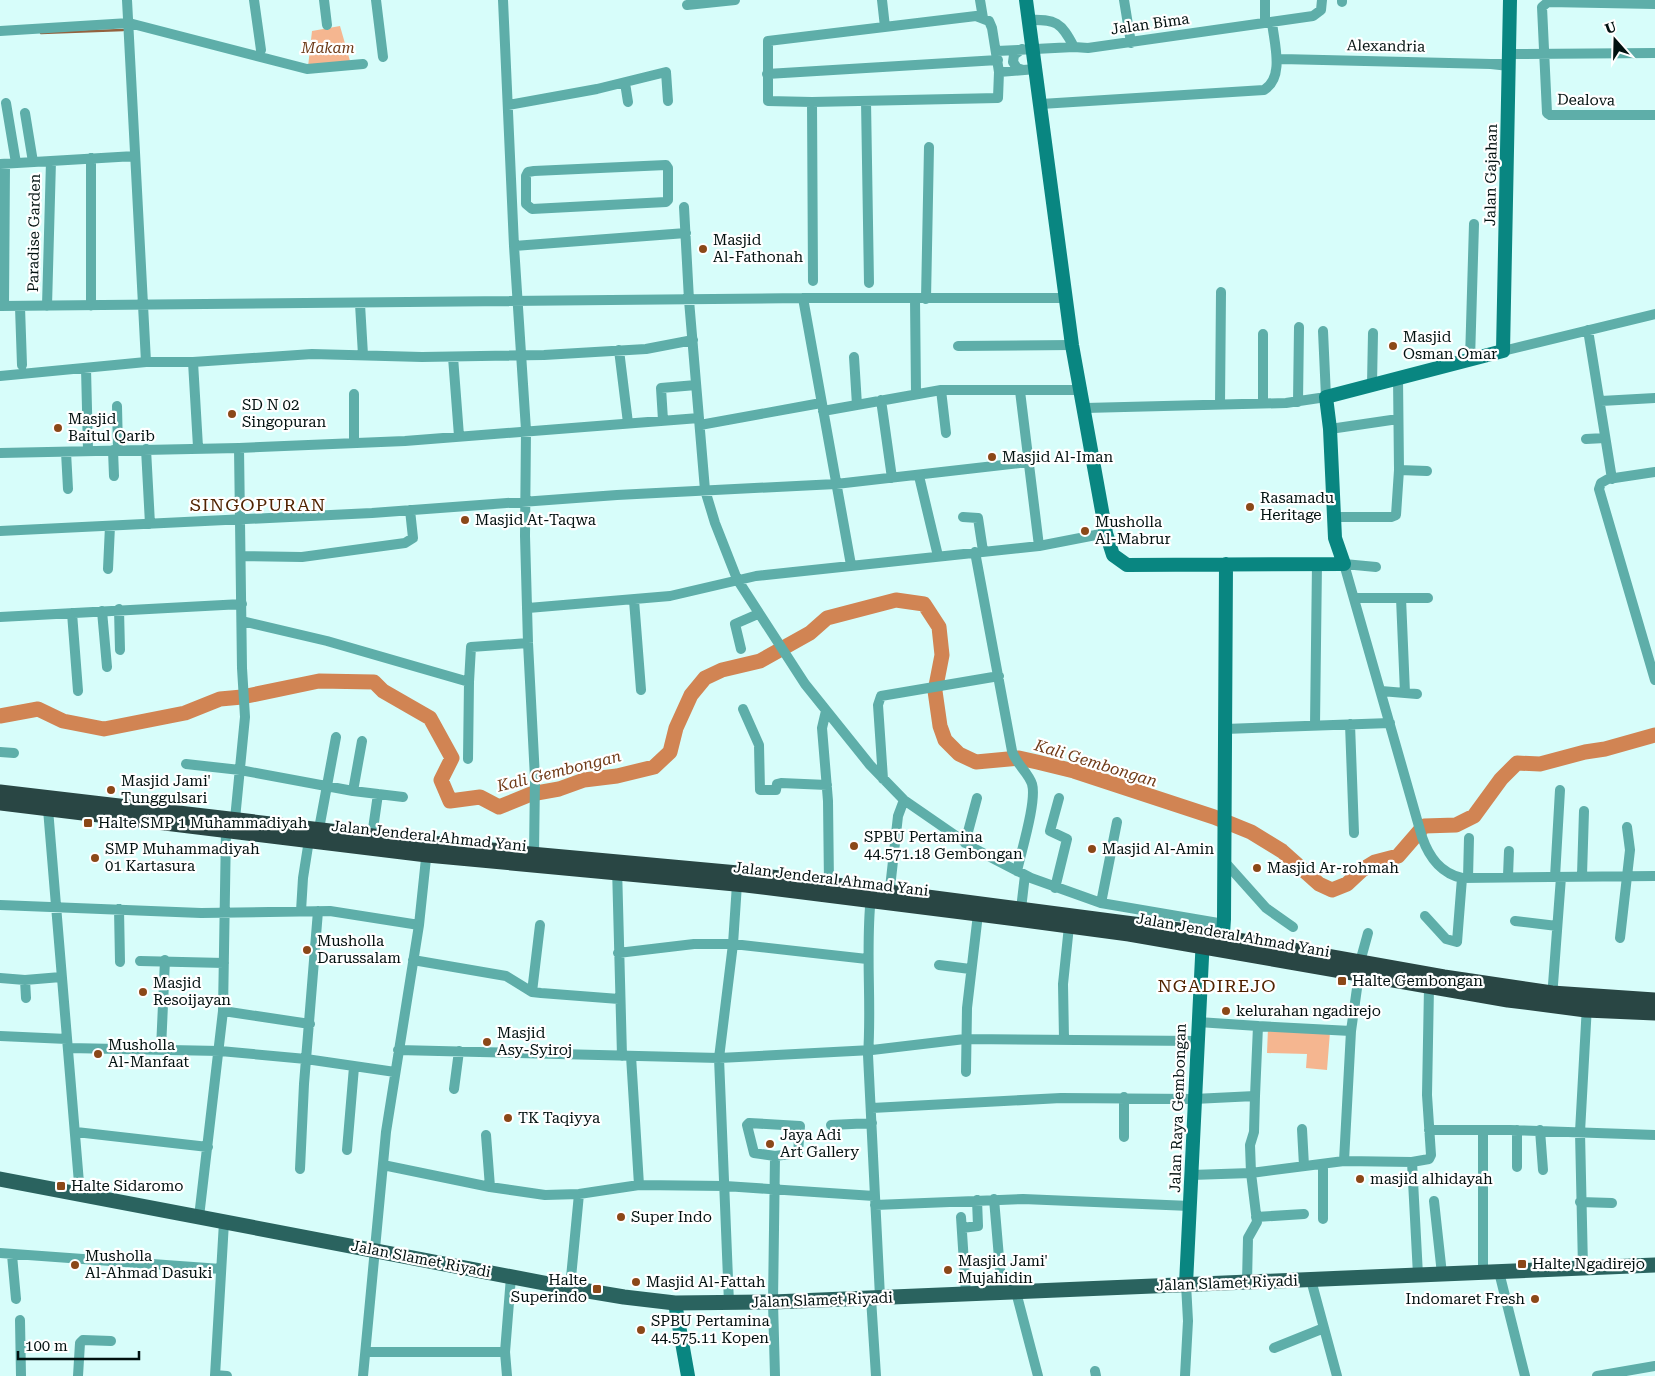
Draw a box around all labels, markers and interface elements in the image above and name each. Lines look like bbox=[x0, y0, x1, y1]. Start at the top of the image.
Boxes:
street label: Jalan Bima bbox=[1110, 10, 1190, 38]
north arrow bbox=[1590, 15, 1640, 65]
text: U bbox=[1603, 18, 1619, 37]
street label: Alexandria bbox=[1347, 36, 1425, 56]
park label: Makam bbox=[300, 39, 355, 57]
street label: Dealova bbox=[1557, 90, 1615, 110]
street label: Jalan Gajahan bbox=[1481, 123, 1501, 226]
street label: Paradise Garden bbox=[24, 173, 44, 292]
place label: Masjid Al-Fathonah bbox=[713, 231, 803, 266]
marker: Masjid Al-Fathonah bbox=[697, 243, 709, 255]
place label: Masjid Osman Omar bbox=[1403, 328, 1497, 363]
marker: Masjid Osman Omar bbox=[1387, 340, 1399, 352]
place label: SD N 02 Singopuran bbox=[242, 396, 326, 431]
marker: SD N 02 Singopuran bbox=[226, 408, 238, 420]
place label: Masjid Baitul Qarib bbox=[68, 410, 155, 445]
marker: Masjid Baitul Qarib bbox=[52, 422, 64, 434]
place label: Masjid Al-Iman bbox=[1002, 448, 1113, 466]
marker: Masjid Al-Iman bbox=[986, 451, 998, 463]
place label: Rasamadu Heritage bbox=[1260, 489, 1335, 524]
district label: SINGOPURAN bbox=[190, 494, 326, 515]
marker: Rasamadu Heritage bbox=[1244, 501, 1256, 513]
place label: Masjid At-Taqwa bbox=[475, 511, 596, 529]
place label: Musholla Al-Mabrur bbox=[1095, 513, 1171, 548]
marker: Masjid At-Taqwa bbox=[459, 514, 471, 526]
marker: Musholla Al-Mabrur bbox=[1079, 525, 1091, 537]
water label: Kali Gembongan bbox=[1031, 735, 1160, 791]
water label: Kali Gembongan bbox=[494, 746, 623, 796]
place label: Masjid Jami' Tunggulsari bbox=[121, 772, 211, 807]
marker: Masjid Jami' Tunggulsari bbox=[105, 784, 117, 796]
place label: Halte SMP 1 Muhammadiyah bbox=[98, 814, 308, 832]
marker: Halte SMP 1 Muhammadiyah bbox=[82, 817, 94, 829]
street label: Jalan Jenderal Ahmad Yani bbox=[330, 817, 528, 855]
place label: SPBU Pertamina 44.571.18 Gembongan bbox=[864, 828, 1023, 863]
place label: SMP Muhammadiyah 01 Kartasura bbox=[105, 840, 260, 875]
marker: SPBU Pertamina 44.571.18 Gembongan bbox=[848, 840, 860, 852]
place label: Masjid Al-Amin bbox=[1102, 840, 1214, 858]
marker: Masjid Al-Amin bbox=[1086, 843, 1098, 855]
marker: SMP Muhammadiyah 01 Kartasura bbox=[89, 852, 101, 864]
street label: Jalan Jenderal Ahmad Yani bbox=[733, 858, 930, 900]
place label: Masjid Ar-rohmah bbox=[1267, 859, 1399, 877]
marker: Masjid Ar-rohmah bbox=[1251, 862, 1263, 874]
street label: Jalan Jenderal Ahmad Yani bbox=[1135, 909, 1331, 961]
place label: Musholla Darussalam bbox=[317, 932, 401, 967]
marker: Musholla Darussalam bbox=[301, 944, 313, 956]
place label: Halte Gembongan bbox=[1352, 972, 1483, 990]
place label: Masjid Resoijayan bbox=[153, 974, 231, 1009]
district label: NGADIREJO bbox=[1157, 975, 1277, 996]
marker: Halte Gembongan bbox=[1336, 975, 1348, 987]
marker: Masjid Resoijayan bbox=[137, 986, 149, 998]
place label: kelurahan ngadirejo bbox=[1236, 1002, 1381, 1020]
marker: kelurahan ngadirejo bbox=[1220, 1005, 1232, 1017]
street label: Jalan Raya Gembongan bbox=[1166, 1023, 1190, 1193]
place label: Masjid Asy-Syiroj bbox=[497, 1024, 572, 1059]
place label: Musholla Al-Manfaat bbox=[108, 1036, 190, 1071]
marker: Masjid Asy-Syiroj bbox=[481, 1036, 493, 1048]
marker: Musholla Al-Manfaat bbox=[92, 1048, 104, 1060]
place label: TK Taqiyya bbox=[518, 1109, 600, 1127]
marker: TK Taqiyya bbox=[502, 1112, 514, 1124]
place label: Jaya Adi Art Gallery bbox=[780, 1126, 859, 1161]
marker: Jaya Adi Art Gallery bbox=[764, 1138, 776, 1150]
place label: masjid alhidayah bbox=[1370, 1170, 1493, 1188]
marker: masjid alhidayah bbox=[1354, 1173, 1366, 1185]
place label: Halte Sidaromo bbox=[71, 1177, 184, 1195]
marker: Halte Sidaromo bbox=[55, 1180, 67, 1192]
place label: Super Indo bbox=[631, 1208, 712, 1226]
marker: Super Indo bbox=[615, 1211, 627, 1223]
street label: Jalan Slamet Riyadi bbox=[350, 1237, 493, 1281]
place label: Musholla Al-Ahmad Dasuki bbox=[85, 1247, 212, 1282]
place label: Masjid Jami' Mujahidin bbox=[958, 1252, 1048, 1287]
place label: Halte Ngadirejo bbox=[1532, 1255, 1645, 1273]
marker: Halte Ngadirejo bbox=[1516, 1258, 1528, 1270]
marker: Musholla Al-Ahmad Dasuki bbox=[69, 1259, 81, 1271]
marker: Masjid Jami' Mujahidin bbox=[942, 1264, 954, 1276]
place label: Halte Superindo bbox=[511, 1271, 587, 1306]
street label: Jalan Slamet Riyadi bbox=[1156, 1272, 1298, 1294]
place label: Masjid Al-Fattah bbox=[646, 1273, 766, 1291]
marker: Masjid Al-Fattah bbox=[630, 1276, 642, 1288]
marker: Halte Superindo bbox=[591, 1283, 603, 1295]
street label: Jalan Slamet Riyadi bbox=[751, 1289, 893, 1311]
place label: Indomaret Fresh bbox=[1406, 1290, 1525, 1308]
marker: Indomaret Fresh bbox=[1529, 1293, 1541, 1305]
place label: SPBU Pertamina 44.575.11 Kopen bbox=[651, 1312, 770, 1347]
marker: SPBU Pertamina 44.575.11 Kopen bbox=[635, 1324, 647, 1336]
scale bar bbox=[18, 1328, 139, 1360]
text: 100 m bbox=[25, 1337, 68, 1355]

